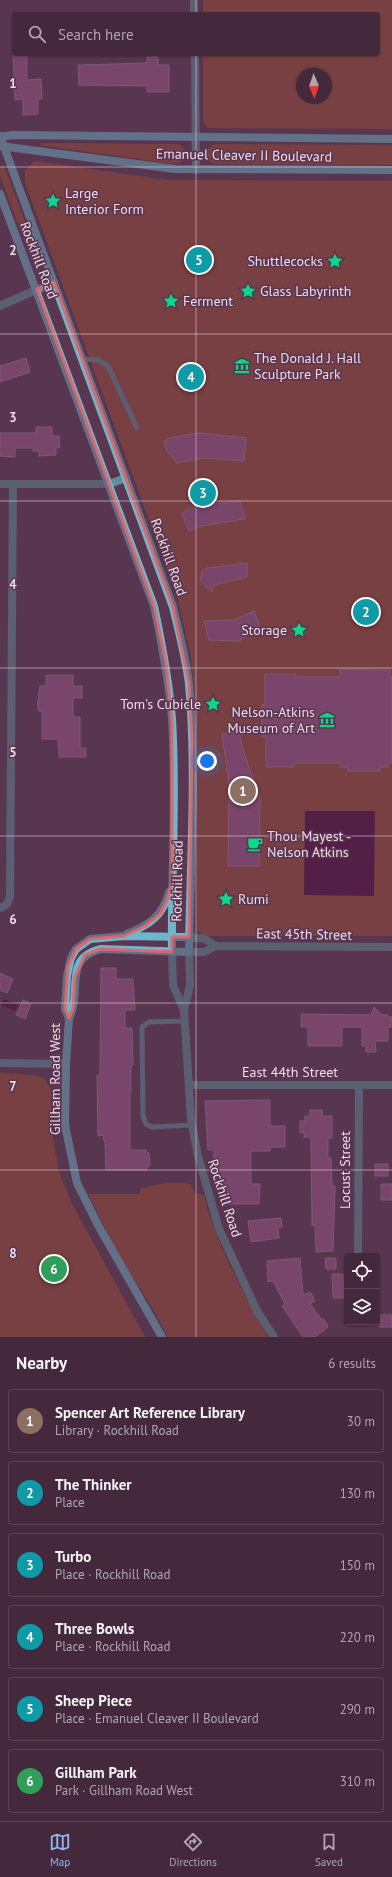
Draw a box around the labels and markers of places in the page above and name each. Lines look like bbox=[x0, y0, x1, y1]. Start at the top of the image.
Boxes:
place label: Large Interior Form bbox=[65, 184, 144, 218]
place icon: Large Interior Form bbox=[44, 192, 62, 210]
pin: 5 bbox=[186, 245, 212, 275]
place label: Shuttlecocks bbox=[247, 252, 323, 270]
place icon: Shuttlecocks bbox=[326, 252, 344, 270]
place icon: Glass Labyrinth bbox=[239, 282, 257, 300]
place label: Glass Labyrinth bbox=[260, 282, 352, 300]
place icon: Ferment bbox=[162, 292, 180, 310]
place label: Ferment bbox=[183, 292, 233, 310]
place label: The Donald J. Hall Sculpture Park bbox=[254, 349, 361, 383]
museum icon: The Donald J. Hall Sculpture Park bbox=[233, 357, 251, 375]
pin: 4 bbox=[178, 362, 204, 392]
pin: 3 bbox=[190, 478, 216, 508]
pin: 2 bbox=[353, 597, 379, 627]
place label: Storage bbox=[241, 621, 287, 639]
place icon: Storage bbox=[290, 621, 308, 639]
place label: Tom's Cubicle bbox=[120, 695, 201, 713]
place icon: Tom's Cubicle bbox=[204, 695, 222, 713]
place label: Nelson-Atkins Museum of Art bbox=[228, 703, 315, 737]
museum icon: Nelson-Atkins Museum of Art bbox=[318, 711, 336, 729]
pin: 1 bbox=[230, 776, 256, 806]
place label: Thou Mayest - Nelson Atkins bbox=[267, 827, 351, 861]
cafe icon: Thou Mayest - Nelson Atkins bbox=[246, 835, 264, 853]
place icon: Rumi bbox=[217, 890, 235, 908]
place label: Rumi bbox=[238, 890, 269, 908]
pin: 6 bbox=[41, 1254, 67, 1284]

